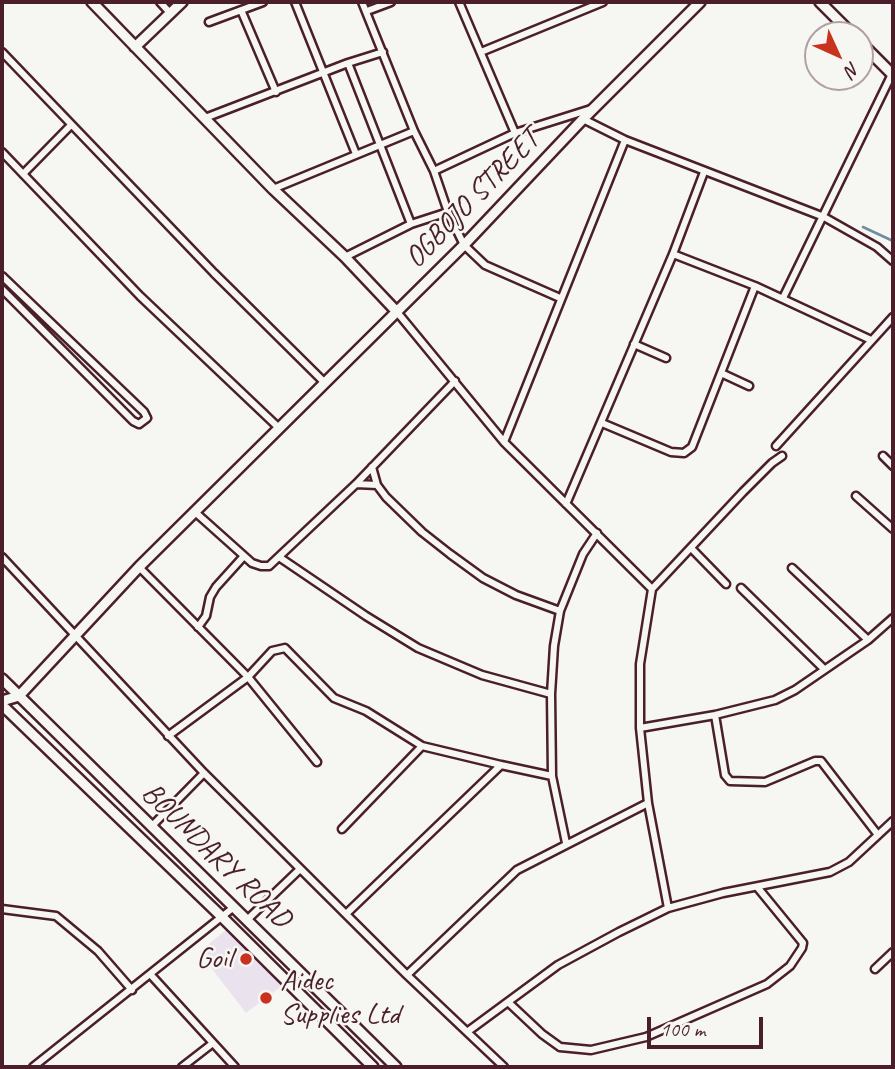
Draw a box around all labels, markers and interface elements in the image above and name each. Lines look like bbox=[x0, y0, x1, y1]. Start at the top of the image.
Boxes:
north arrow bbox=[804, 21, 874, 91]
text: N bbox=[840, 57, 865, 82]
street label: OGBOJO STREET bbox=[398, 122, 548, 276]
street label: BOUNDARY ROAD bbox=[134, 776, 298, 936]
place label: Goil bbox=[196, 941, 232, 977]
marker: Goil bbox=[238, 951, 254, 967]
place label: Aidec Supplies Ltd bbox=[280, 963, 400, 1034]
marker: Aidec Supplies Ltd bbox=[258, 990, 274, 1006]
scale bar bbox=[650, 1002, 766, 1046]
text: 100 m bbox=[660, 1016, 705, 1042]

